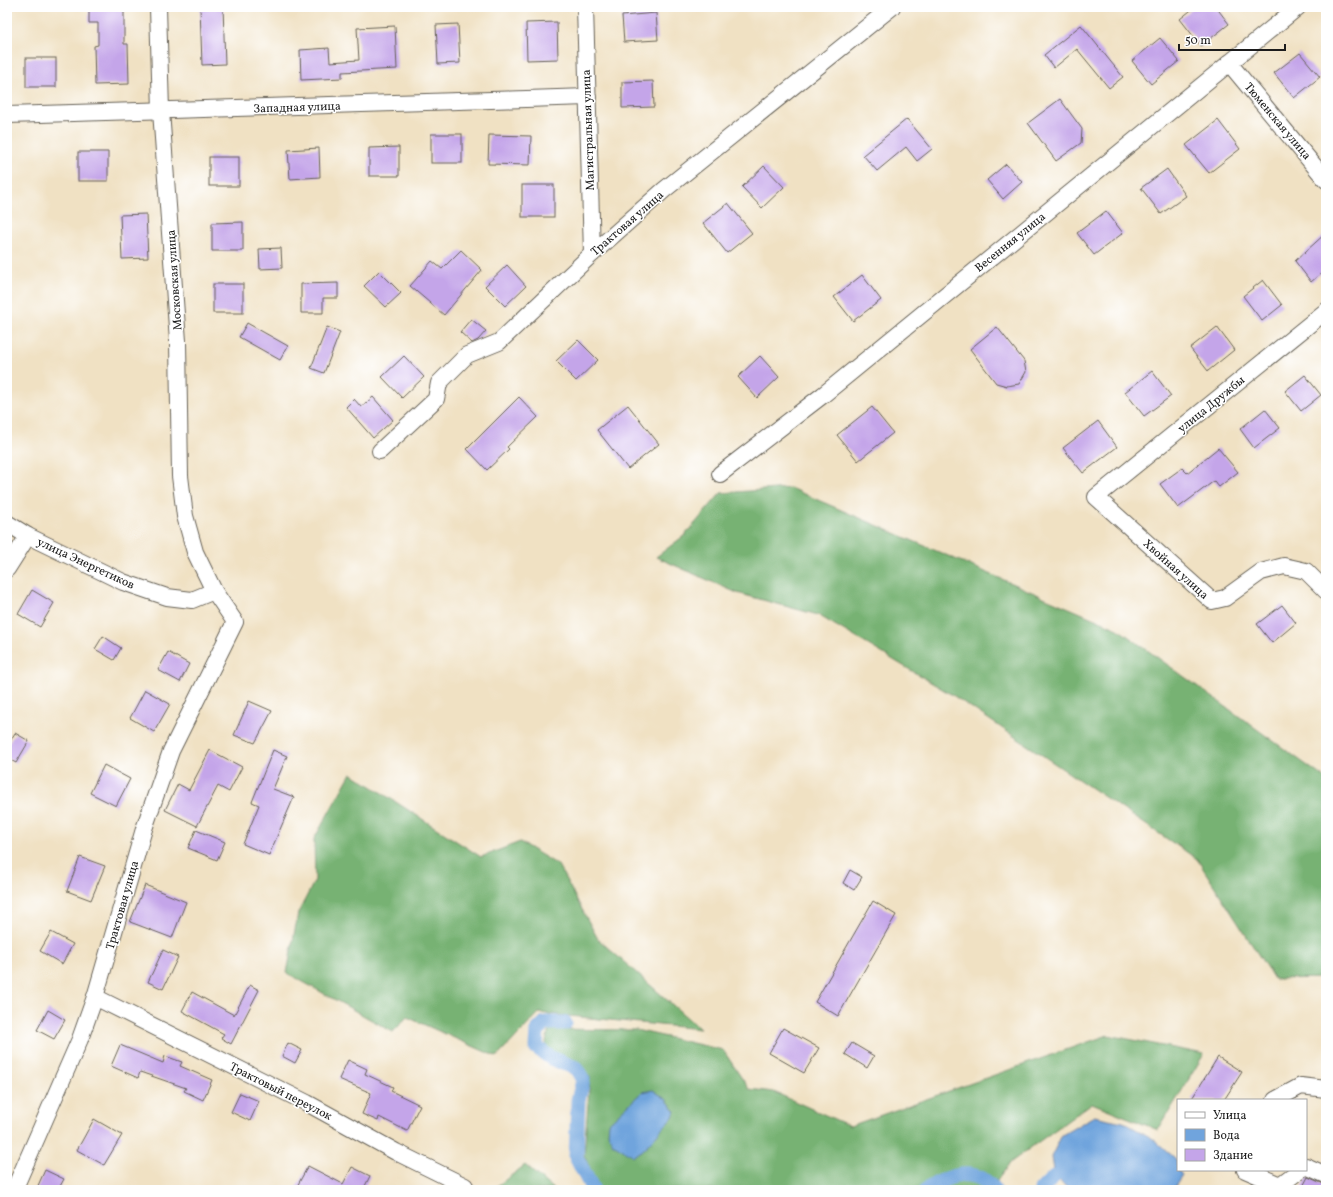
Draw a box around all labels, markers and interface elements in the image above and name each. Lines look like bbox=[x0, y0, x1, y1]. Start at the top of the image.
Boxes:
scale bar bbox=[1179, 26, 1285, 52]
text: 50 m bbox=[1185, 33, 1211, 49]
street label: Магистральная улица bbox=[579, 69, 599, 191]
street label: Тюменская улица bbox=[1240, 80, 1314, 164]
street label: Западная улица bbox=[253, 98, 341, 118]
street label: Трактовая улица bbox=[588, 188, 668, 260]
street label: Весенняя улица bbox=[972, 209, 1049, 276]
street label: Московская улица bbox=[164, 229, 186, 331]
street label: улица Дружбы bbox=[1175, 372, 1249, 437]
street label: улица Энергетиков bbox=[34, 534, 137, 594]
street label: Хвойная улица bbox=[1139, 536, 1211, 603]
street label: Трактовая улица bbox=[103, 859, 143, 952]
street label: Трактовый переулок bbox=[227, 1059, 335, 1125]
legend bbox=[1177, 1099, 1307, 1171]
text: Улица bbox=[1213, 1108, 1246, 1124]
text: Вода bbox=[1213, 1128, 1240, 1144]
text: Здание bbox=[1213, 1148, 1253, 1164]

